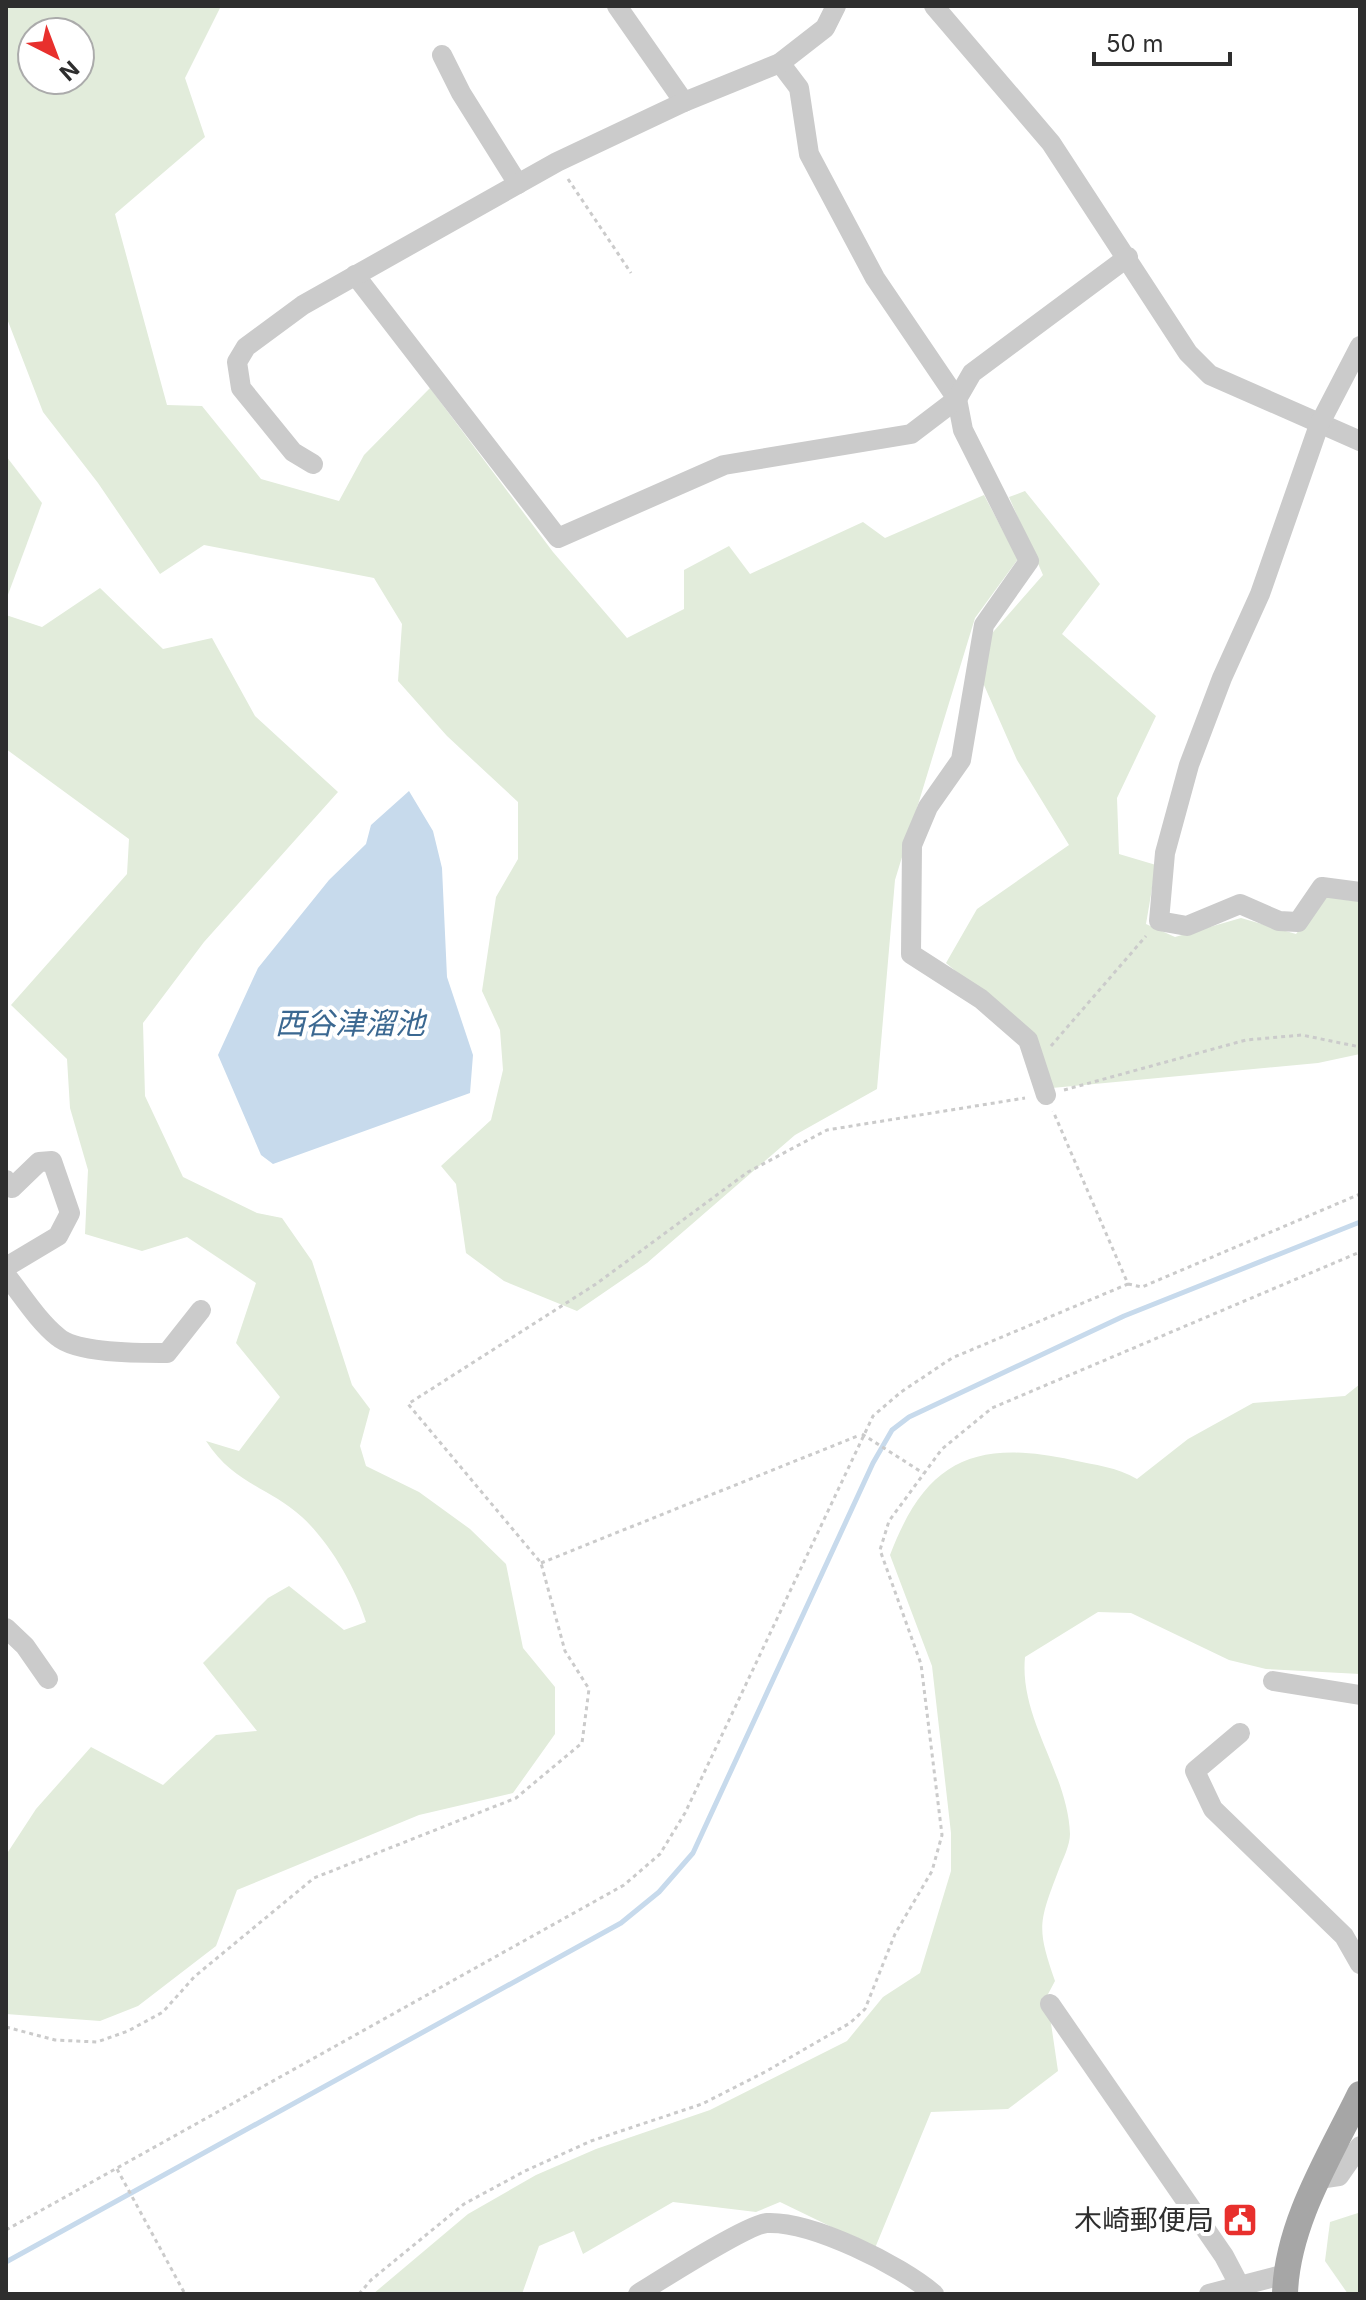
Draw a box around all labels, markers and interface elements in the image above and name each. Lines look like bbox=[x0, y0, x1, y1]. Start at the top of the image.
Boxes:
north arrow bbox=[16, 16, 96, 96]
scale bar bbox=[1094, 16, 1230, 66]
text: 50 m bbox=[1106, 29, 1164, 58]
text: N bbox=[54, 56, 84, 86]
water label: 西谷津溜池 bbox=[275, 1005, 428, 1041]
public building icon: 木崎郵便局 bbox=[1221, 2201, 1259, 2239]
place label: 木崎郵便局 bbox=[1074, 2203, 1214, 2237]

